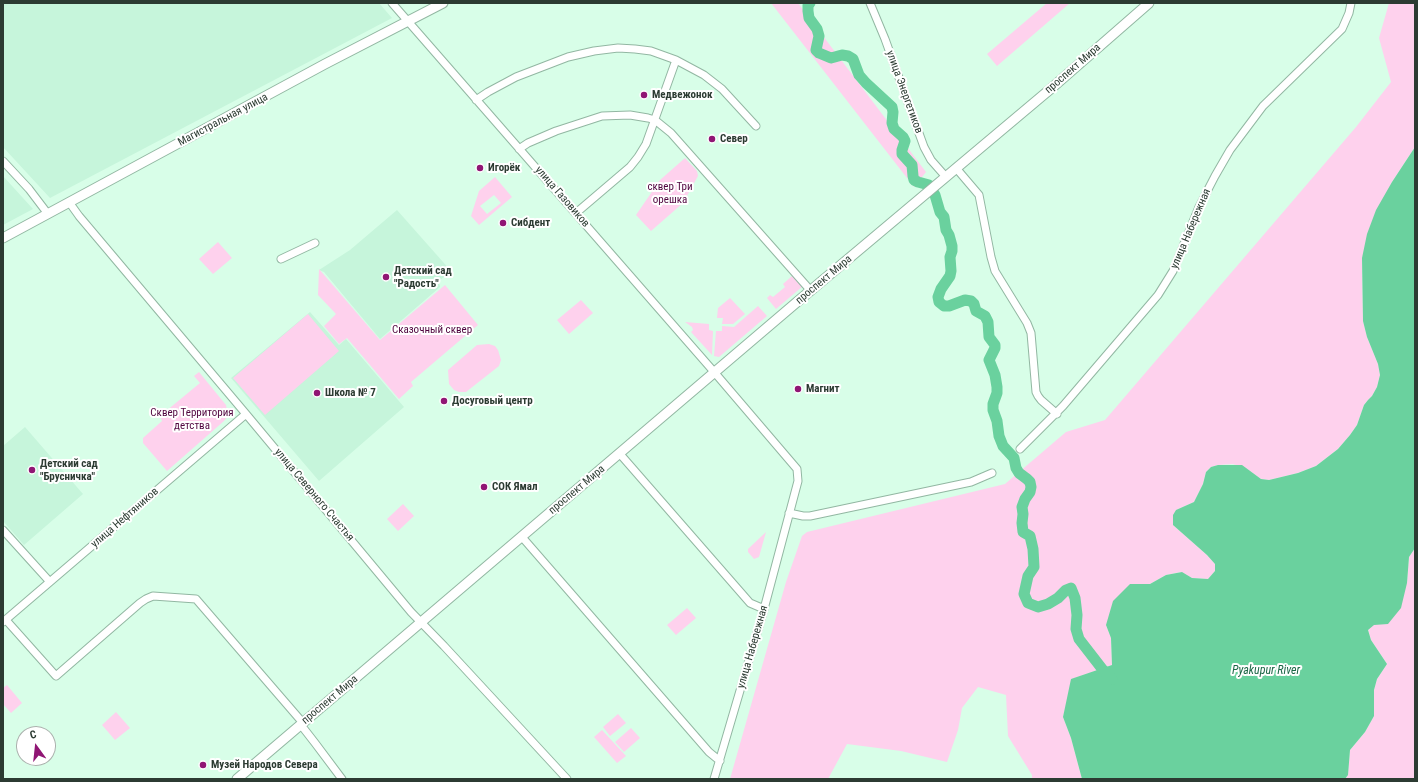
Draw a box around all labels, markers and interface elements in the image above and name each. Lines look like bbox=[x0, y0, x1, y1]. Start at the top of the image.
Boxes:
street label: проспект Мира bbox=[1042, 41, 1104, 97]
street label: улица Энергетиков bbox=[883, 49, 925, 135]
place label: Медвежонок bbox=[652, 88, 713, 102]
marker: Медвежонок bbox=[639, 90, 649, 100]
street label: Магистральная улица bbox=[176, 91, 270, 149]
place label: Север bbox=[720, 132, 748, 146]
marker: Север bbox=[707, 134, 717, 144]
place label: Игорёк bbox=[488, 161, 520, 175]
marker: Игорёк bbox=[475, 163, 485, 173]
street label: улица Газовиков bbox=[532, 164, 592, 230]
park label: сквер Три орешка bbox=[647, 180, 693, 206]
street label: улица Набережная bbox=[1168, 187, 1214, 271]
place label: Сибдент bbox=[511, 216, 550, 230]
marker: Сибдент bbox=[498, 218, 508, 228]
street label: проспект Мира bbox=[793, 253, 855, 307]
place label: Детский сад "Радость" bbox=[394, 264, 452, 290]
marker: Детский сад "Радость" bbox=[381, 272, 391, 282]
park label: Сказочный сквер bbox=[392, 323, 472, 337]
place label: Магнит bbox=[806, 382, 840, 396]
marker: Магнит bbox=[793, 384, 803, 394]
place label: Школа № 7 bbox=[325, 386, 376, 400]
marker: Школа № 7 bbox=[312, 388, 322, 398]
place label: Досуговый центр bbox=[452, 394, 533, 408]
marker: Досуговый центр bbox=[439, 396, 449, 406]
park label: Сквер Территория детства bbox=[150, 406, 234, 432]
street label: улица Северного Счастья bbox=[271, 446, 357, 544]
place label: Детский сад "Брусничка" bbox=[40, 457, 98, 483]
street label: проспект Мира bbox=[546, 463, 608, 517]
marker: Детский сад "Брусничка" bbox=[27, 465, 37, 475]
place label: СОК Ямал bbox=[492, 480, 537, 494]
marker: СОК Ямал bbox=[479, 482, 489, 492]
street label: улица Нефтяников bbox=[89, 485, 161, 551]
street label: улица Набережная bbox=[735, 604, 771, 690]
water label: Pyakupur River bbox=[1232, 664, 1300, 678]
street label: проспект Мира bbox=[299, 673, 361, 727]
north arrow bbox=[16, 726, 56, 766]
text: С bbox=[28, 728, 38, 742]
place label: Музей Народов Севера bbox=[211, 758, 318, 772]
marker: Музей Народов Севера bbox=[198, 760, 208, 770]

